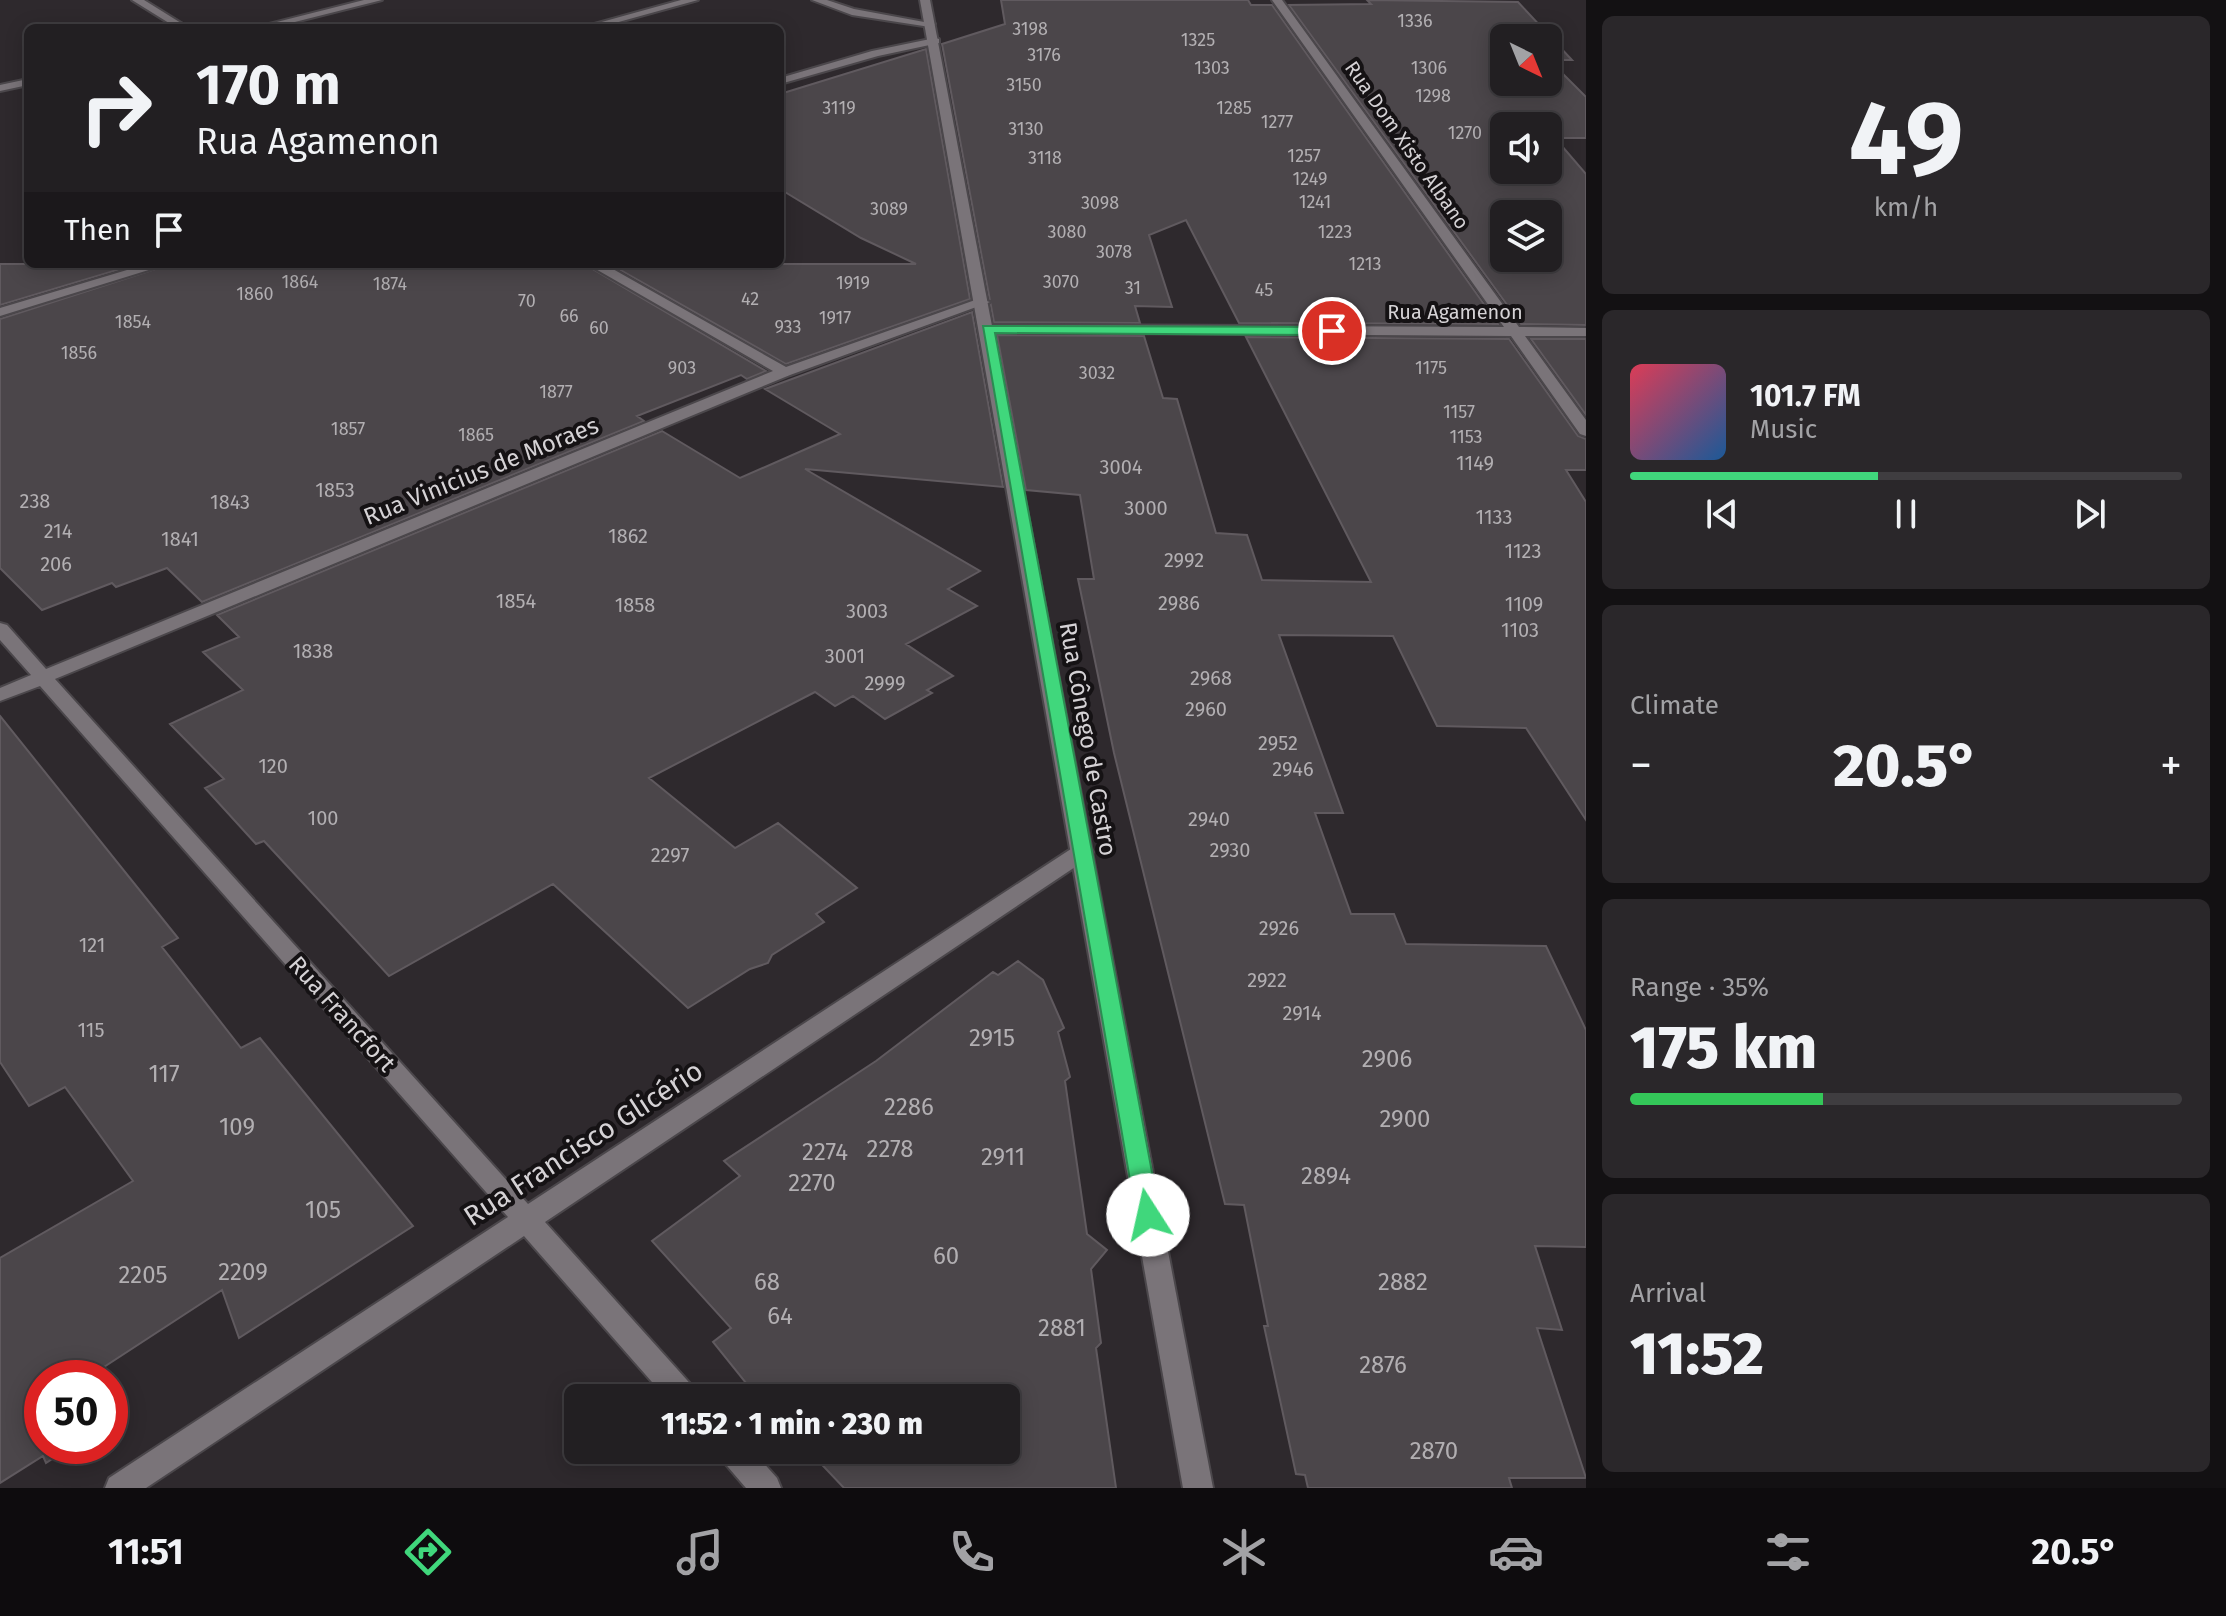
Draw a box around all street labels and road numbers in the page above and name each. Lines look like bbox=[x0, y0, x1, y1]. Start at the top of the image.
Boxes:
street label: Rua Dom Xisto Albano bbox=[1340, 56, 1474, 234]
street label: Rua Agamenon bbox=[1387, 300, 1523, 324]
street label: Rua Vinicius de Moraes bbox=[359, 411, 603, 531]
street label: Rua Cônego de Castro bbox=[1054, 620, 1122, 858]
street label: Rua Francfort bbox=[283, 951, 401, 1078]
street label: Rua Francisco Glicério bbox=[458, 1054, 709, 1233]

